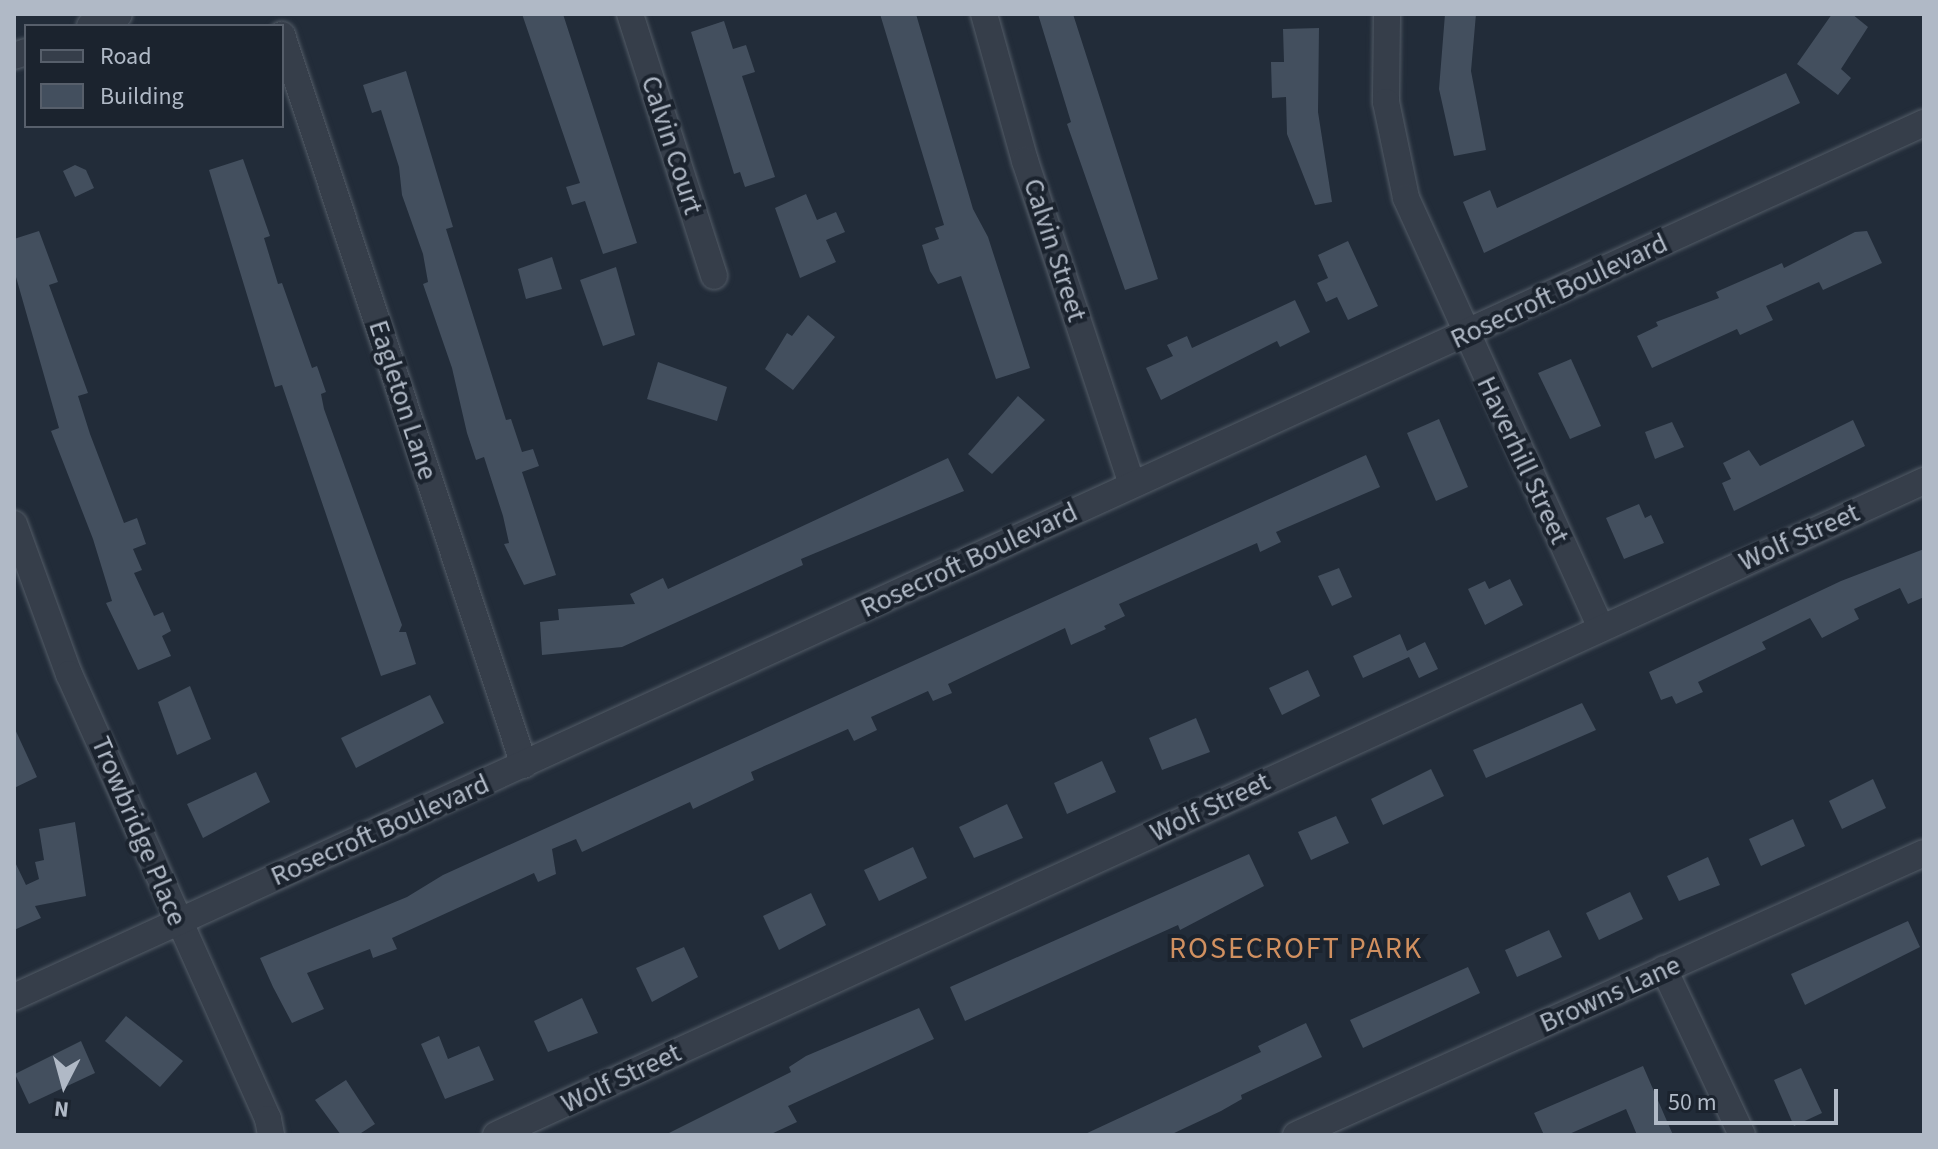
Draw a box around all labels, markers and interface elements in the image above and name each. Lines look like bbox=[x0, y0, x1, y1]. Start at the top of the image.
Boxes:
legend bbox=[24, 24, 284, 128]
text: Road bbox=[100, 39, 152, 74]
street label: Calvin Court bbox=[634, 71, 710, 219]
text: Building bbox=[100, 79, 184, 114]
street label: Calvin Street bbox=[1016, 174, 1094, 326]
street label: Rosecroft Boulevard bbox=[1445, 226, 1673, 356]
street label: Eagleton Lane bbox=[361, 316, 445, 484]
street label: Haverhill Street bbox=[1470, 371, 1576, 549]
street label: Rosecroft Boulevard bbox=[855, 495, 1083, 625]
street label: Wolf Street bbox=[1734, 496, 1864, 578]
street label: Trowbridge Place bbox=[84, 731, 194, 931]
street label: Wolf Street bbox=[1145, 765, 1275, 849]
street label: Rosecroft Boulevard bbox=[266, 767, 494, 893]
district label: ROSECROFT PARK bbox=[1169, 931, 1423, 967]
street label: Browns Lane bbox=[1534, 948, 1686, 1040]
street label: Wolf Street bbox=[556, 1036, 686, 1120]
north arrow bbox=[24, 1045, 104, 1125]
scale bar bbox=[1658, 1073, 1842, 1123]
text: 50 m bbox=[1668, 1085, 1717, 1120]
text: N bbox=[53, 1092, 70, 1126]

